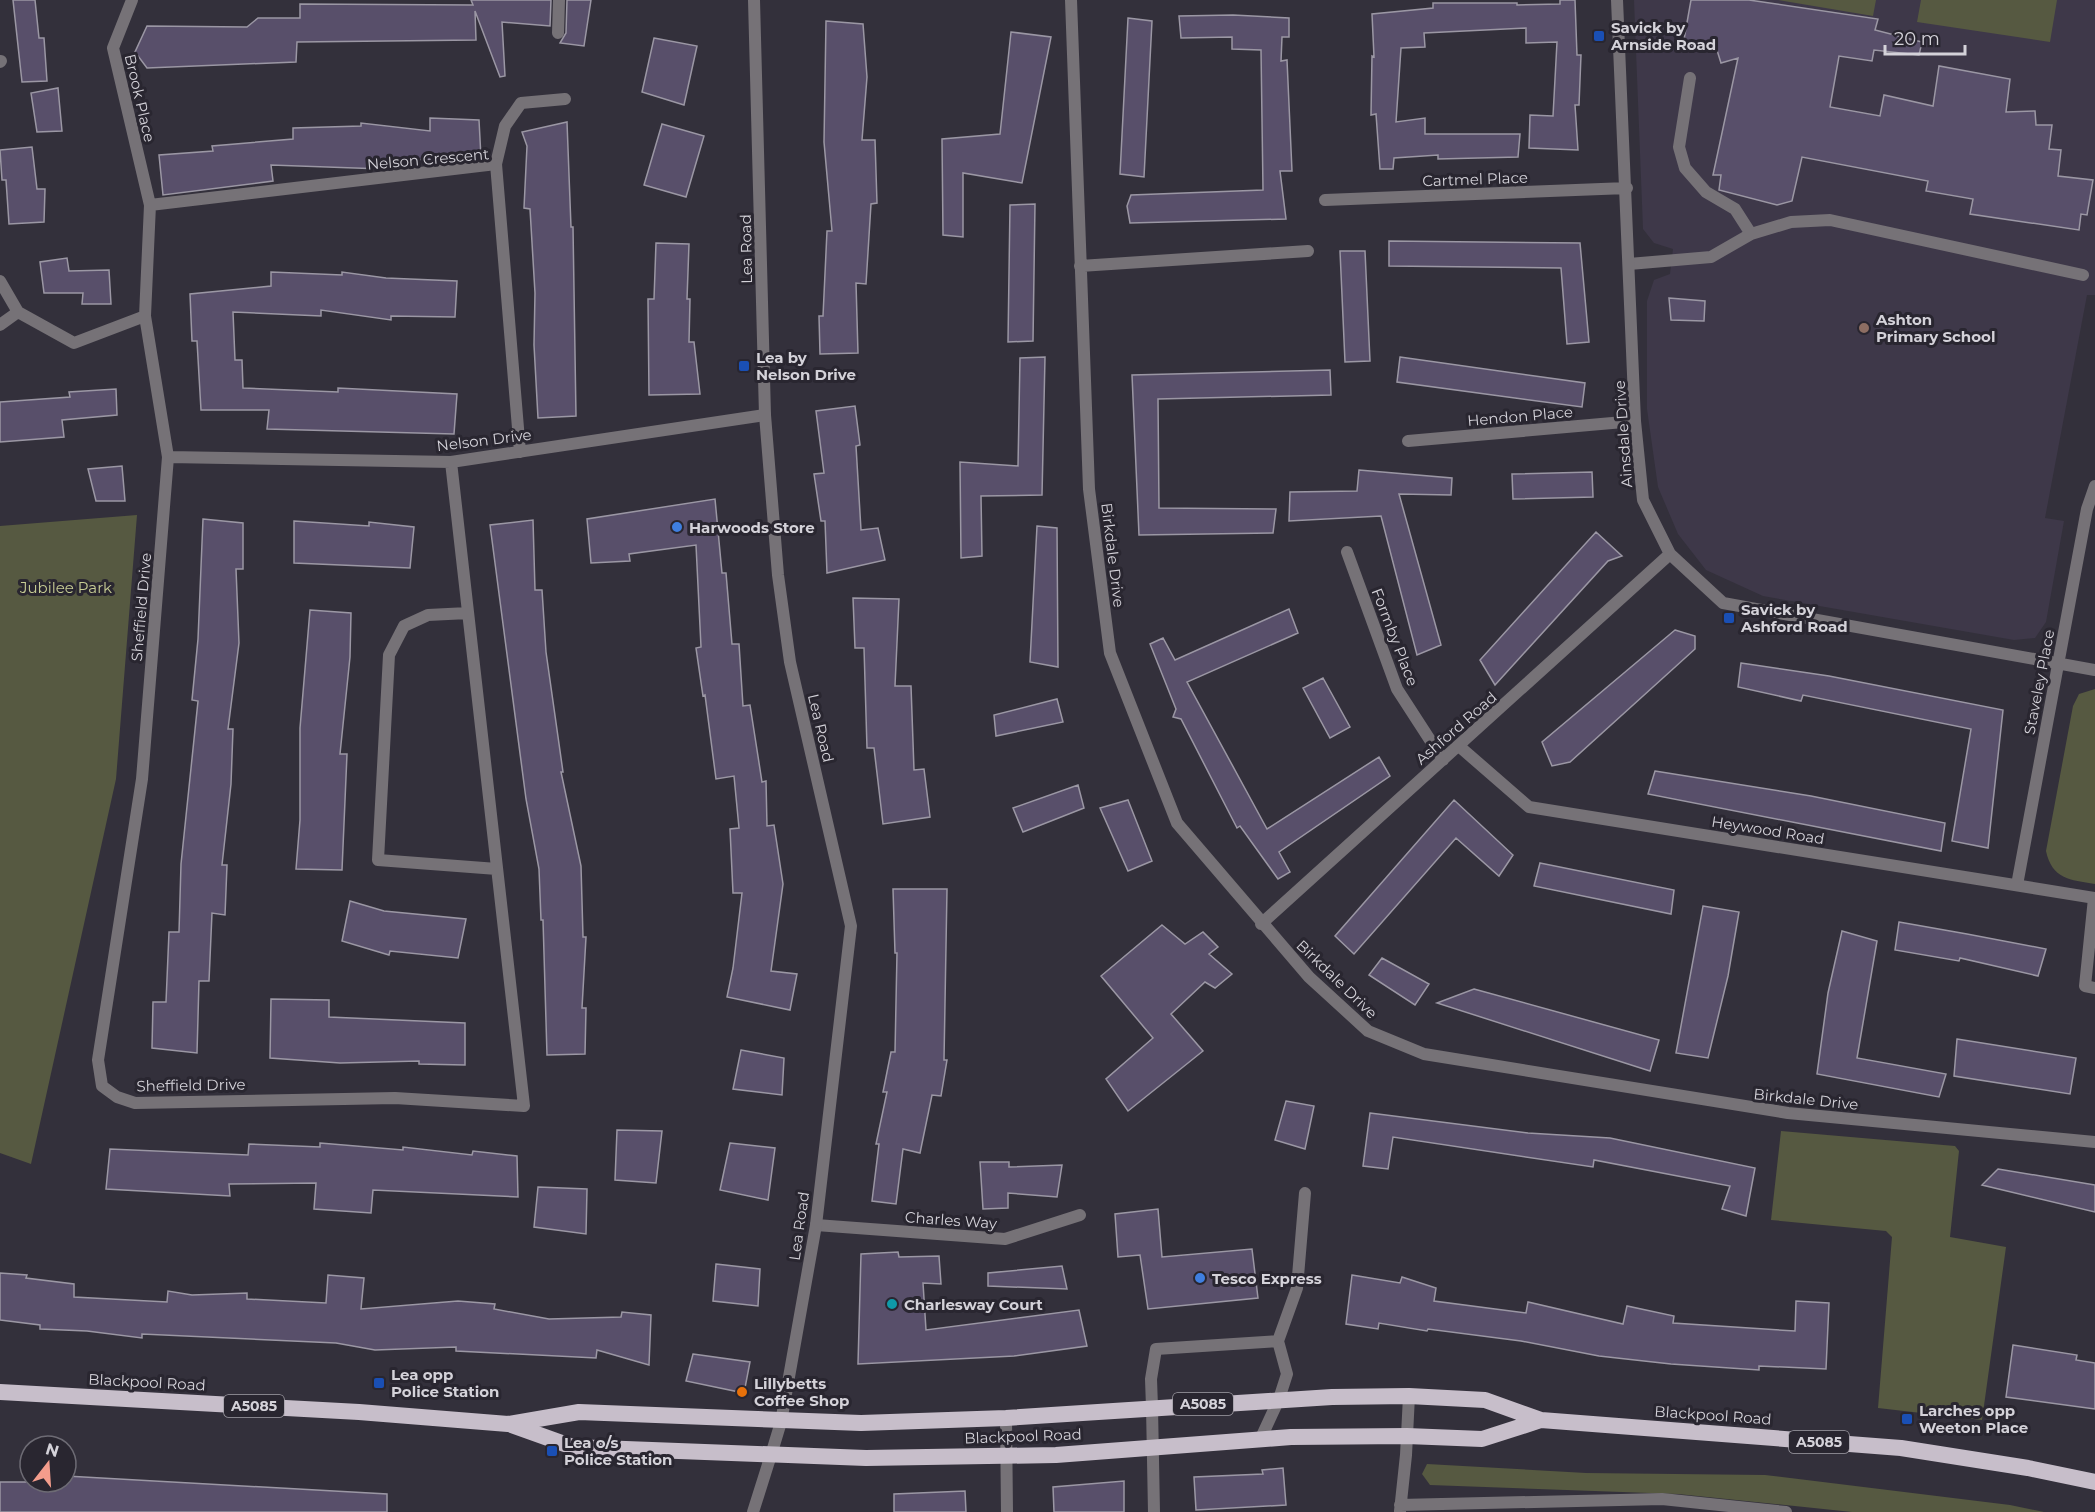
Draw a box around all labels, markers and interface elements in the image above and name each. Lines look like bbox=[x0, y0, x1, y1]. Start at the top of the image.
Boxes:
place label: Savick by Arnside Road bbox=[1610, 18, 1716, 54]
scale bar bbox=[1885, 18, 1964, 56]
text: 20 m bbox=[1894, 28, 1940, 50]
marker: Savick by Arnside Road bbox=[1592, 29, 1606, 43]
street label: Brook Place bbox=[121, 52, 159, 144]
street label: Nelson Crescent bbox=[366, 144, 490, 174]
street label: Cartmel Place bbox=[1422, 168, 1528, 190]
street label: Lea Road bbox=[736, 214, 756, 284]
place label: Ashton Primary School bbox=[1875, 310, 1995, 346]
marker: Ashton Primary School bbox=[1857, 321, 1871, 335]
place label: Lea by Nelson Drive bbox=[756, 348, 856, 384]
marker: Lea by Nelson Drive bbox=[737, 359, 751, 373]
street label: Ainsdale Drive bbox=[1610, 380, 1636, 488]
street label: Hendon Place bbox=[1466, 402, 1574, 430]
street label: Nelson Drive bbox=[436, 425, 532, 455]
street label: Birkdale Drive bbox=[1097, 502, 1129, 608]
place label: Harwoods Store bbox=[689, 518, 815, 537]
marker: Harwoods Store bbox=[670, 520, 684, 534]
street label: Sheffield Drive bbox=[127, 552, 155, 662]
park label: Jubilee Park bbox=[19, 578, 112, 597]
street label: Formby Place bbox=[1368, 585, 1422, 689]
place label: Savick by Ashford Road bbox=[1740, 600, 1848, 636]
marker: Savick by Ashford Road bbox=[1722, 611, 1736, 625]
street label: Staveley Place bbox=[2019, 628, 2059, 736]
street label: Ashford Road bbox=[1411, 687, 1501, 769]
street label: Lea Road bbox=[804, 692, 838, 764]
street label: Heywood Road bbox=[1710, 812, 1826, 848]
street label: Birkdale Drive bbox=[1293, 936, 1381, 1022]
street label: Sheffield Drive bbox=[136, 1075, 246, 1095]
street label: Birkdale Drive bbox=[1753, 1084, 1859, 1114]
street label: Lea Road bbox=[785, 1190, 813, 1262]
street label: Charles Way bbox=[904, 1207, 999, 1233]
place label: Tesco Express bbox=[1212, 1269, 1322, 1288]
marker: Tesco Express bbox=[1193, 1271, 1207, 1285]
place label: Charlesway Court bbox=[904, 1295, 1043, 1314]
marker: Charlesway Court bbox=[885, 1297, 899, 1311]
place label: Lea opp Police Station bbox=[391, 1365, 499, 1401]
street label: Blackpool Road bbox=[88, 1369, 206, 1395]
place label: Lillybetts Coffee Shop bbox=[754, 1374, 849, 1410]
marker: Lea opp Police Station bbox=[372, 1376, 386, 1390]
marker: Lillybetts Coffee Shop bbox=[735, 1385, 749, 1399]
road number: A5085 bbox=[1173, 1393, 1233, 1415]
road number: A5085 bbox=[224, 1395, 284, 1417]
street label: Blackpool Road bbox=[1654, 1401, 1772, 1429]
place label: Larches opp Weeton Place bbox=[1919, 1401, 2028, 1437]
marker: Larches opp Weeton Place bbox=[1900, 1412, 1914, 1426]
street label: Blackpool Road bbox=[964, 1424, 1082, 1448]
road number: A5085 bbox=[1789, 1431, 1849, 1453]
place label: Lea o/s Police Station bbox=[564, 1433, 672, 1469]
north arrow bbox=[18, 1434, 78, 1494]
text: N bbox=[43, 1439, 61, 1461]
marker: Lea o/s Police Station bbox=[545, 1444, 559, 1458]

